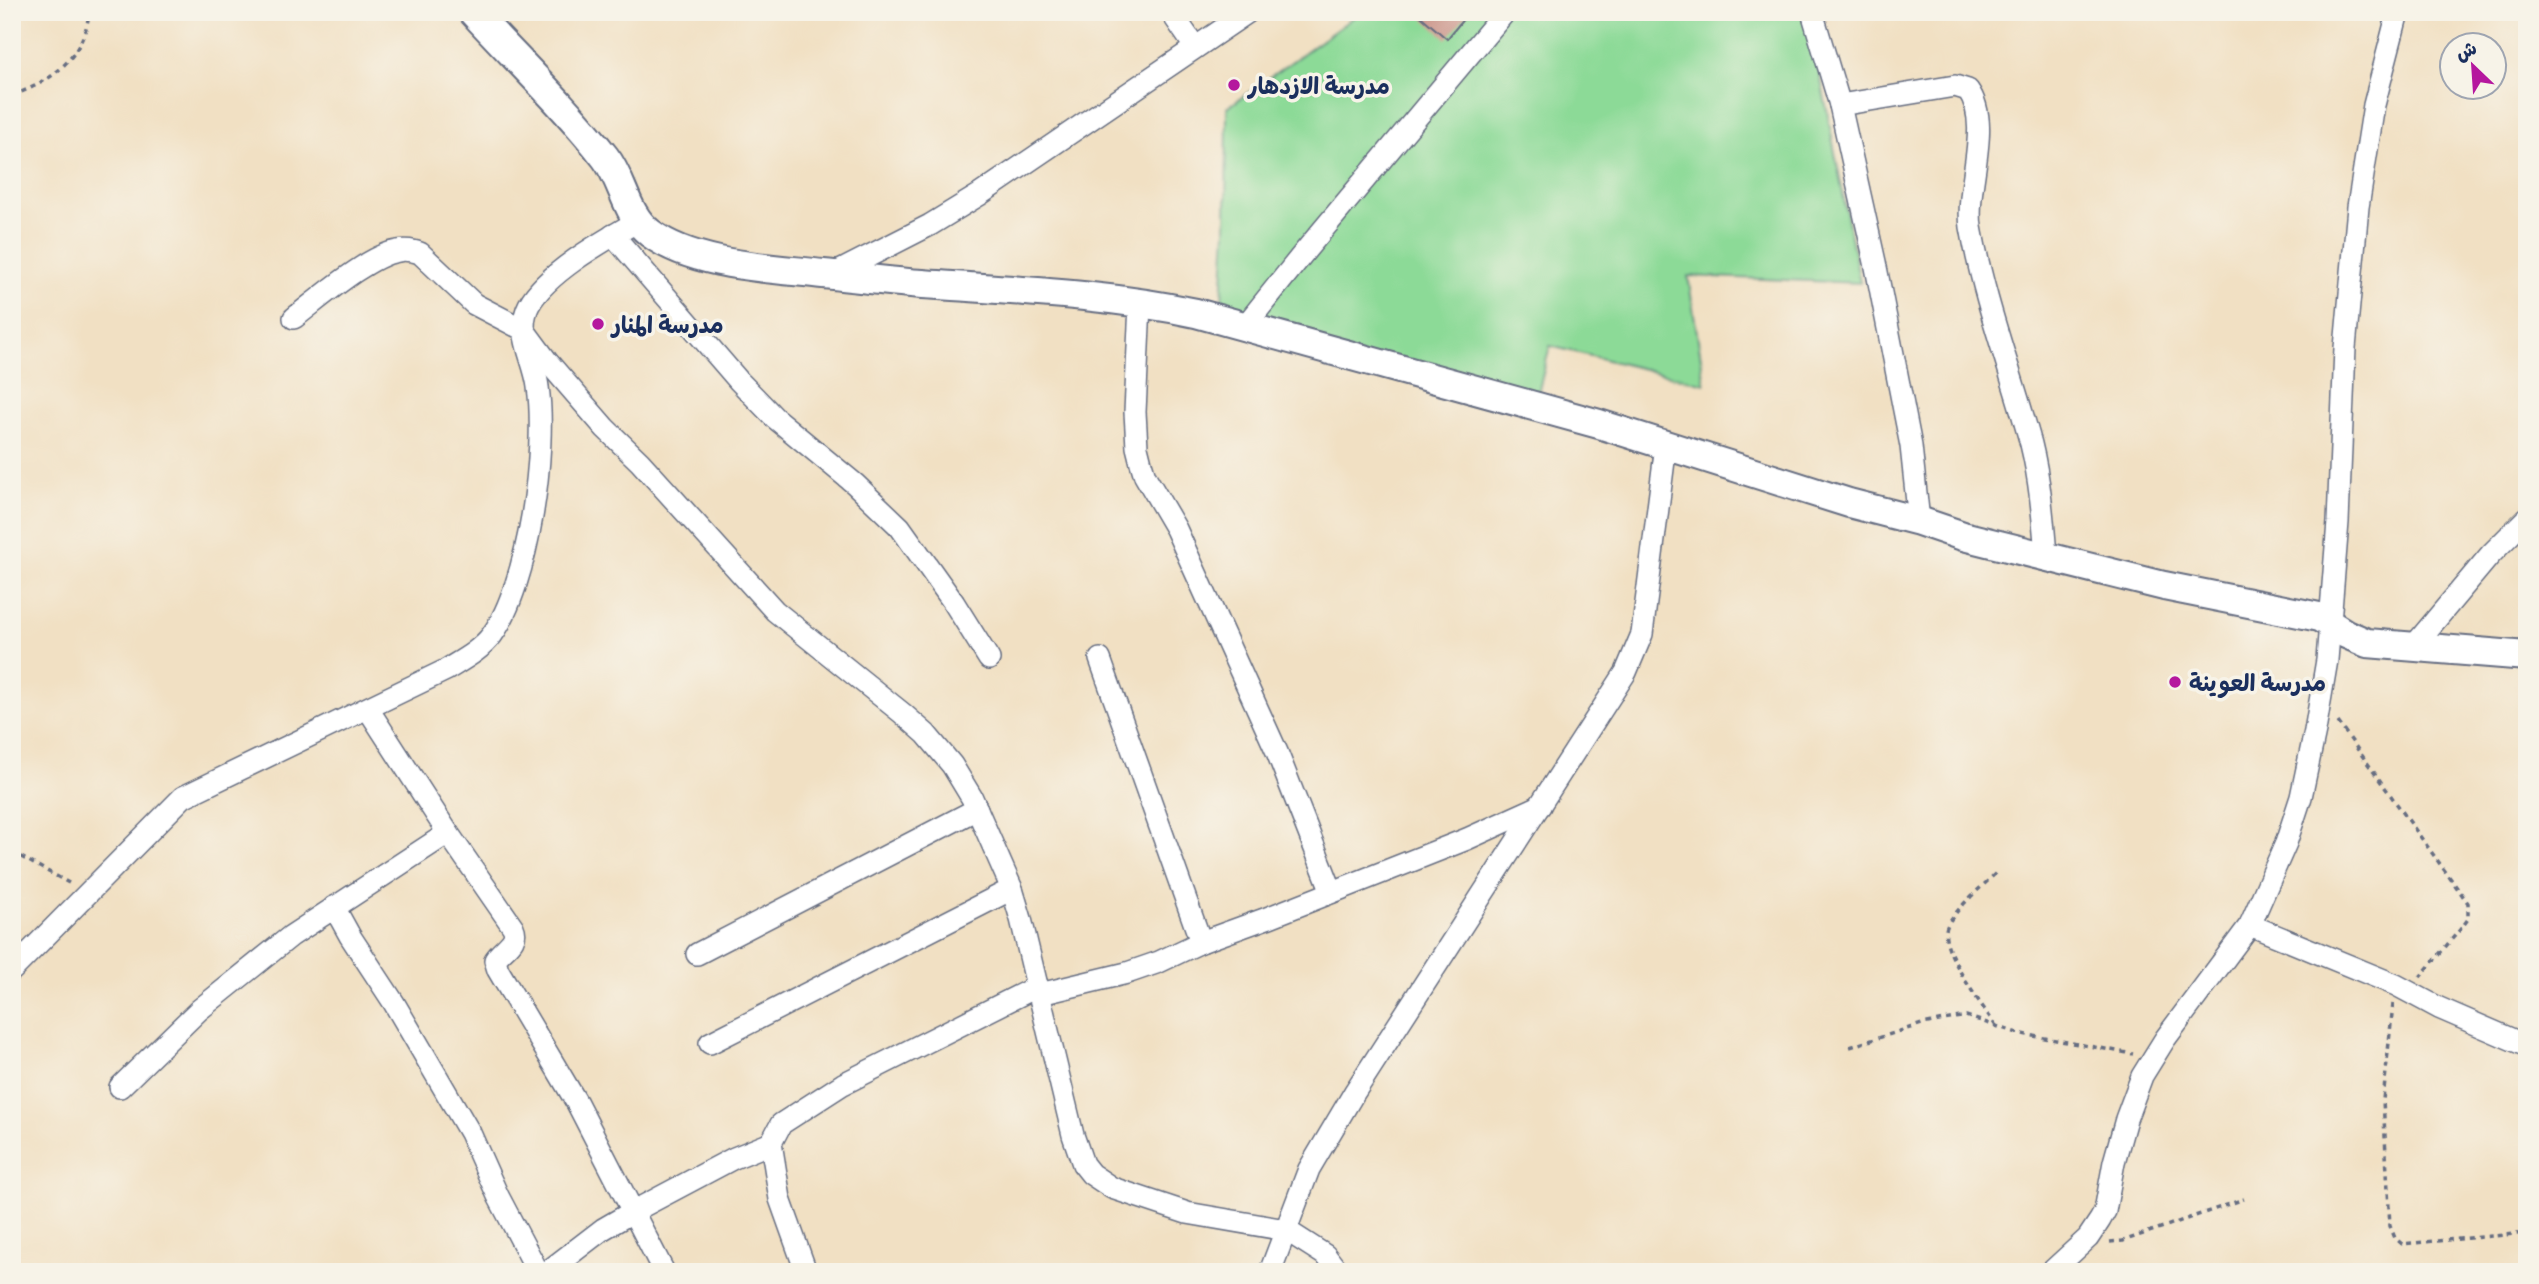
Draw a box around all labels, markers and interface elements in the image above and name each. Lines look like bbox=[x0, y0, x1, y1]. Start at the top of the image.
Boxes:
north arrow bbox=[2438, 32, 2508, 102]
text: ش bbox=[2451, 34, 2481, 67]
place label: مدرسة الازدهار bbox=[1246, 70, 1390, 101]
marker: مدرسة الازدهار bbox=[1226, 77, 1242, 93]
place label: مدرسة المنار bbox=[610, 309, 724, 340]
marker: مدرسة المنار bbox=[590, 316, 606, 332]
place label: مدرسة العوينة bbox=[2189, 667, 2326, 698]
marker: مدرسة العوينة bbox=[2167, 674, 2183, 690]

